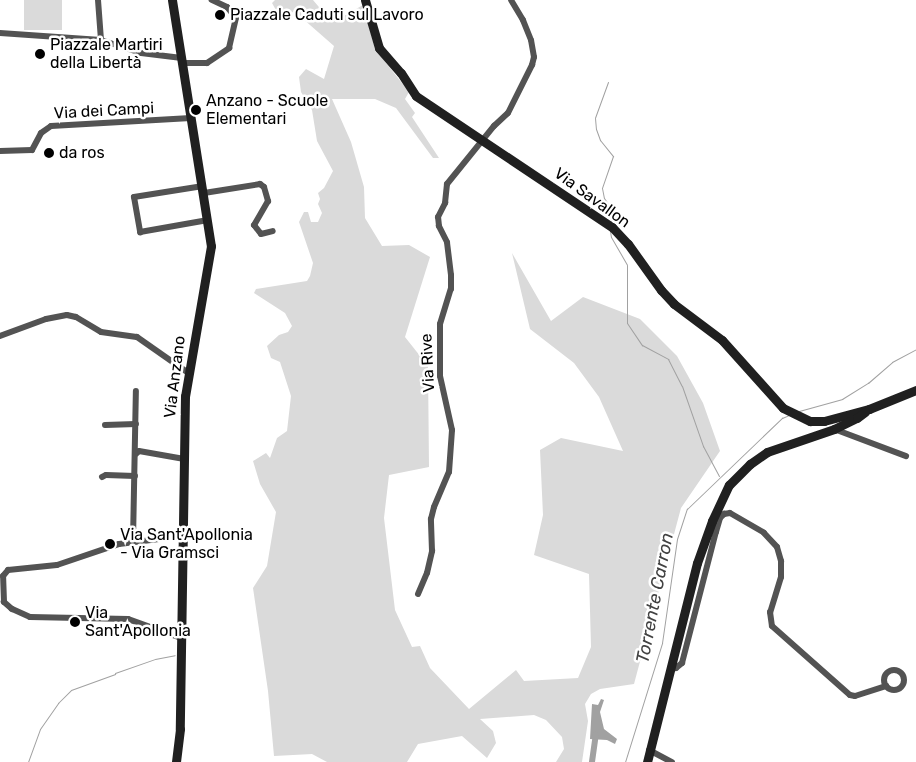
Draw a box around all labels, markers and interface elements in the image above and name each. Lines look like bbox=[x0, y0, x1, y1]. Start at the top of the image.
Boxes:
place label: Piazzale Caduti sul Lavoro bbox=[230, 5, 424, 25]
marker: Piazzale Caduti sul Lavoro bbox=[214, 9, 226, 21]
place label: Piazzale Martiri della Libertà bbox=[50, 35, 163, 73]
marker: Piazzale Martiri della Libertà bbox=[34, 48, 46, 60]
place label: Anzano - Scuole Elementari bbox=[206, 91, 328, 129]
street label: Via dei Campi bbox=[53, 99, 155, 123]
marker: Anzano - Scuole Elementari bbox=[190, 104, 202, 116]
place label: da ros bbox=[59, 143, 105, 163]
marker: da ros bbox=[43, 147, 55, 159]
street label: Via Savallon bbox=[550, 164, 634, 232]
street label: Via Rive bbox=[417, 333, 439, 393]
street label: Via Anzano bbox=[160, 334, 190, 420]
place label: Via Sant'Apollonia - Via Gramsci bbox=[120, 525, 253, 563]
water label: Torrente Carron bbox=[632, 531, 678, 665]
marker: Via Sant'Apollonia - Via Gramsci bbox=[104, 538, 116, 550]
place label: Via Sant'Apollonia bbox=[85, 603, 191, 641]
marker: Via Sant'Apollonia bbox=[69, 616, 81, 628]

